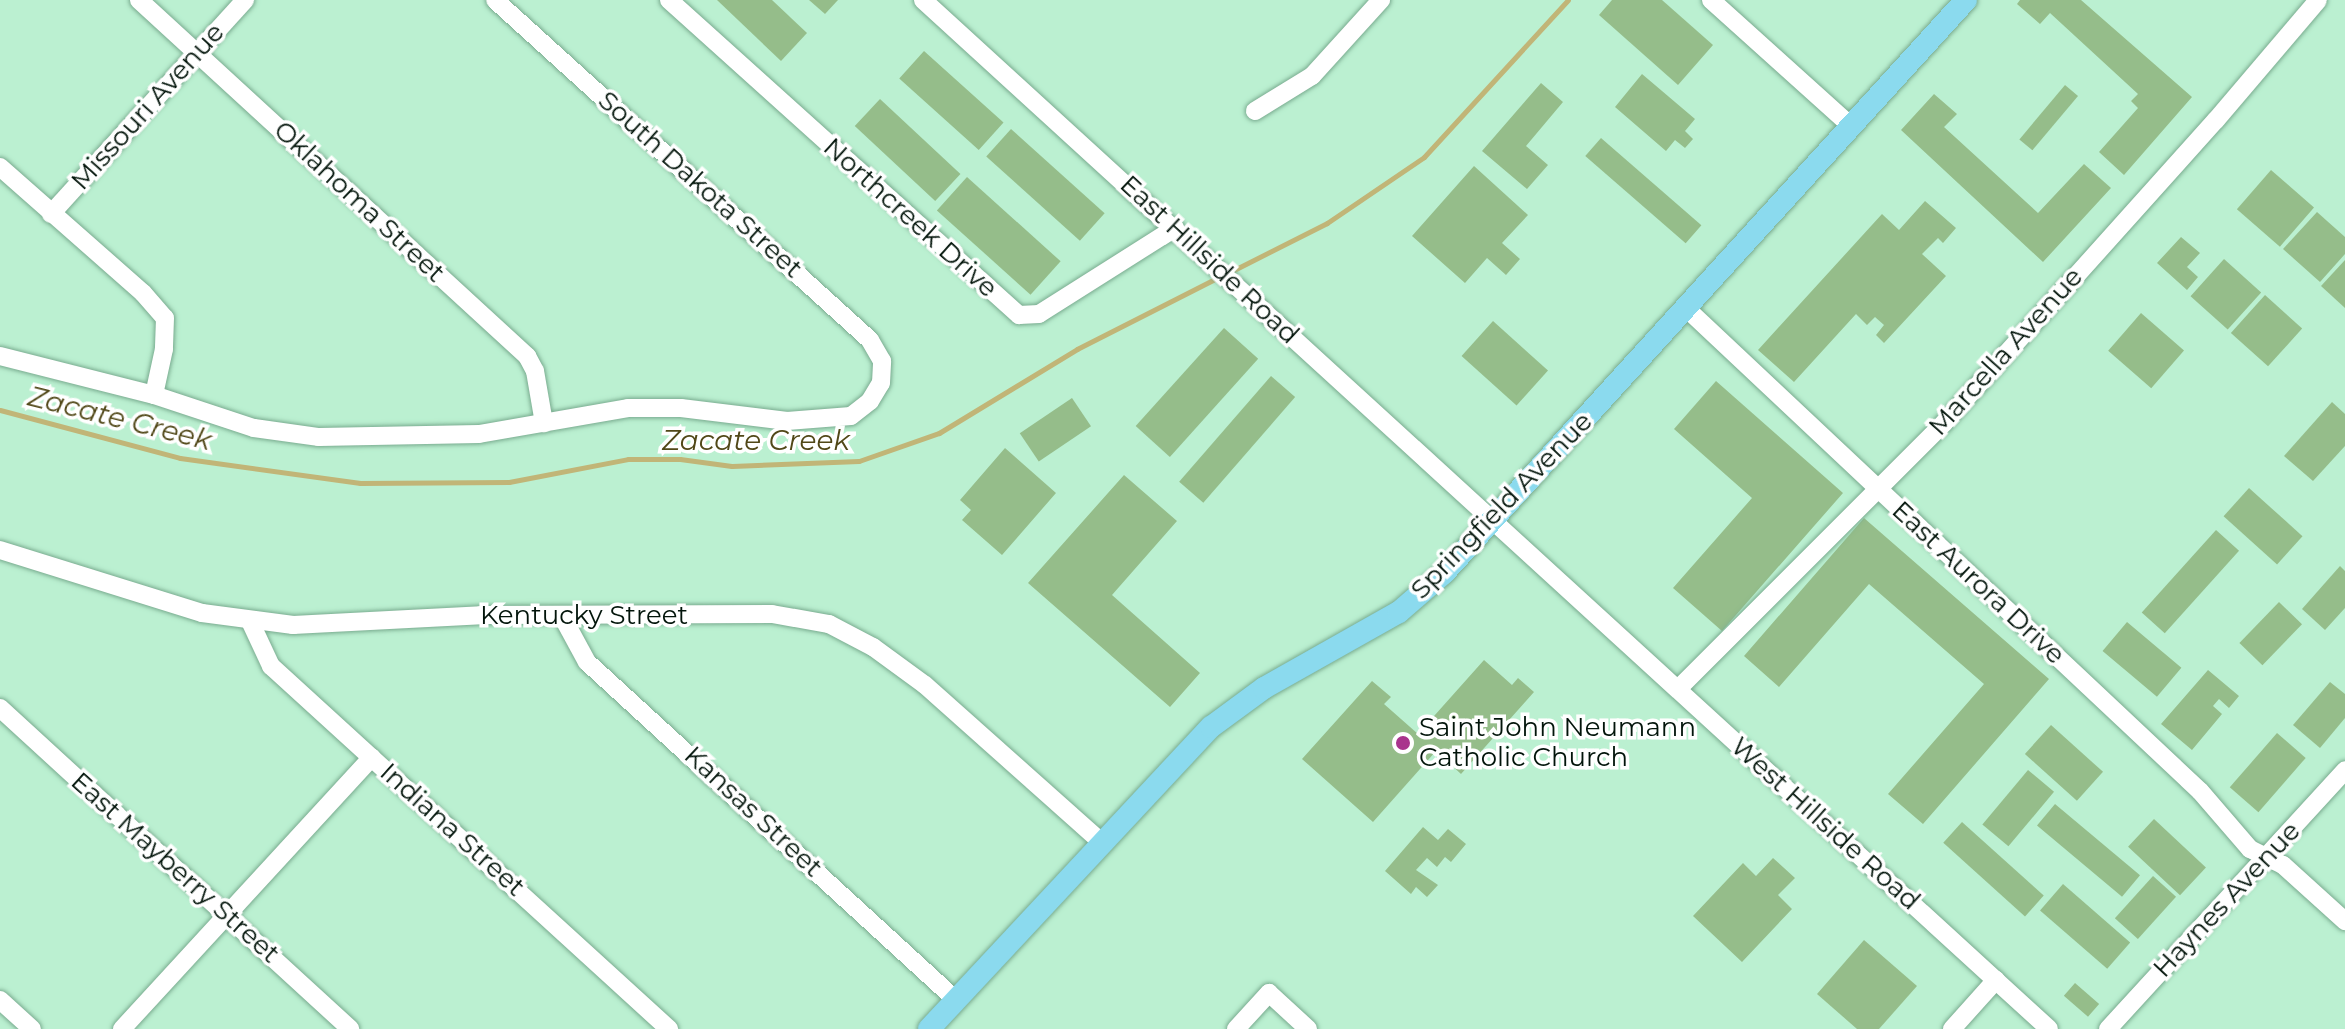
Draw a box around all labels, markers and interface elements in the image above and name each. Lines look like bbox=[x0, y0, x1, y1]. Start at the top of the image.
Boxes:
street label: Missouri Avenue bbox=[65, 17, 231, 197]
street label: South Dakota Street bbox=[592, 85, 808, 285]
street label: Oklahoma Street bbox=[267, 115, 451, 289]
street label: Northcreek Drive bbox=[817, 132, 1003, 304]
street label: East Hillside Road bbox=[1113, 169, 1305, 351]
street label: Marcella Avenue bbox=[1923, 262, 2089, 442]
water label: Zacate Creek bbox=[25, 379, 215, 457]
street label: Springfield Avenue bbox=[1405, 406, 1599, 606]
water label: Zacate Creek bbox=[662, 423, 850, 457]
street label: East Aurora Drive bbox=[1885, 495, 2071, 671]
street label: Kentucky Street bbox=[480, 600, 688, 632]
place label: Saint John Neumann Catholic Church bbox=[1419, 712, 1696, 774]
street label: West Hillside Road bbox=[1724, 731, 1926, 917]
marker: Saint John Neumann Catholic Church bbox=[1394, 734, 1412, 752]
street label: Kansas Street bbox=[678, 740, 828, 884]
street label: Indiana Street bbox=[373, 757, 531, 903]
street label: East Mayberry Street bbox=[64, 766, 286, 970]
street label: Haynes Avenue bbox=[2147, 816, 2307, 984]

